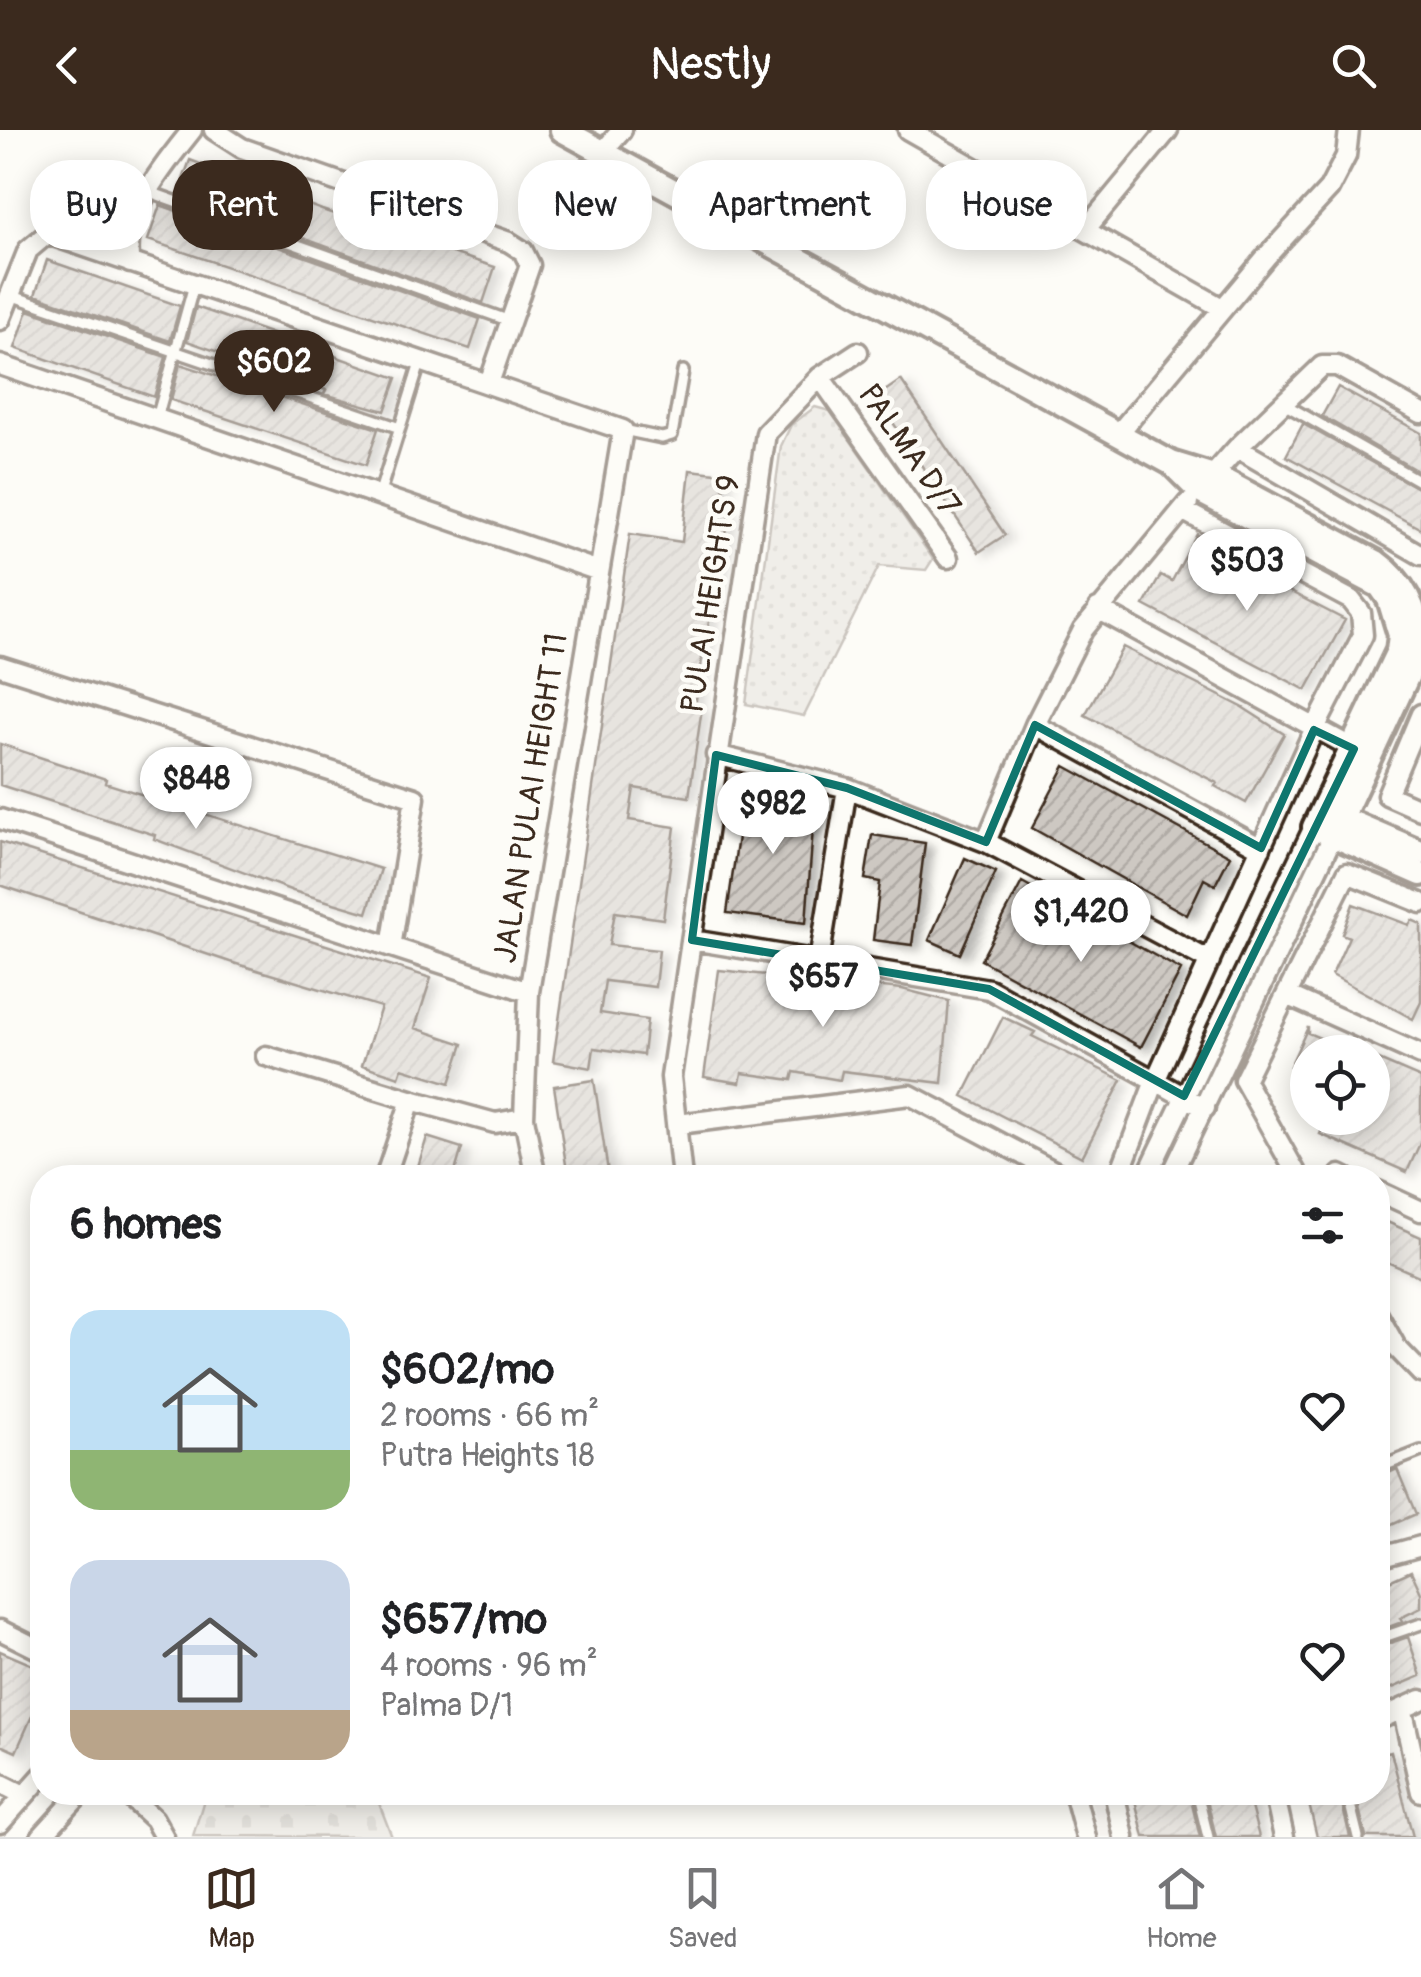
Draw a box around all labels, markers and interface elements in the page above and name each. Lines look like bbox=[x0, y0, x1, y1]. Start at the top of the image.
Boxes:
text: Nestly bbox=[650, 37, 771, 93]
icon: back bbox=[40, 38, 95, 93]
icon: search bbox=[1326, 38, 1381, 93]
chip: Buy bbox=[30, 160, 152, 250]
chip: Rent bbox=[172, 160, 313, 250]
chip: Filters bbox=[333, 160, 498, 250]
chip: New bbox=[518, 160, 652, 250]
chip: Apartment bbox=[672, 160, 906, 250]
chip: House bbox=[926, 160, 1087, 250]
pin: $602 bbox=[215, 330, 333, 415]
text: $602 bbox=[236, 342, 312, 382]
street label: PALMA D/7 bbox=[849, 376, 969, 524]
street label: PULAI HEIGHTS 9 bbox=[672, 472, 750, 716]
pin: $503 bbox=[1188, 529, 1306, 614]
text: $503 bbox=[1210, 541, 1284, 581]
street label: JALAN PULAI HEIGHT 11 bbox=[485, 630, 577, 966]
pin: $848 bbox=[137, 747, 255, 832]
text: $848 bbox=[162, 759, 230, 799]
pin: $982 bbox=[714, 772, 832, 857]
text: $982 bbox=[739, 784, 807, 824]
pin: $1,420 bbox=[1000, 880, 1162, 965]
text: $1,420 bbox=[1033, 892, 1129, 932]
pin: $657 bbox=[764, 945, 882, 1030]
text: $657 bbox=[788, 957, 858, 997]
map controls bbox=[1290, 1035, 1390, 1135]
button: locate bbox=[1290, 1035, 1390, 1135]
icon: filters bbox=[1295, 1198, 1350, 1253]
text: 6 homes bbox=[70, 1199, 221, 1251]
text: $602/mo bbox=[380, 1344, 554, 1396]
icon: home bbox=[150, 1350, 270, 1470]
icon: heart bbox=[1295, 1383, 1350, 1438]
text: 2 rooms · 66 m² bbox=[380, 1396, 599, 1436]
text: Putra Heights 18 bbox=[380, 1436, 595, 1476]
text: $657/mo bbox=[380, 1594, 547, 1646]
icon: home bbox=[150, 1600, 270, 1720]
icon: heart bbox=[1295, 1633, 1350, 1688]
text: 4 rooms · 96 m² bbox=[380, 1646, 598, 1686]
text: Palma D/1 bbox=[380, 1686, 513, 1726]
tab: Map bbox=[204, 1861, 259, 1956]
tab: Saved bbox=[668, 1861, 737, 1956]
tab: Home bbox=[1146, 1861, 1217, 1956]

